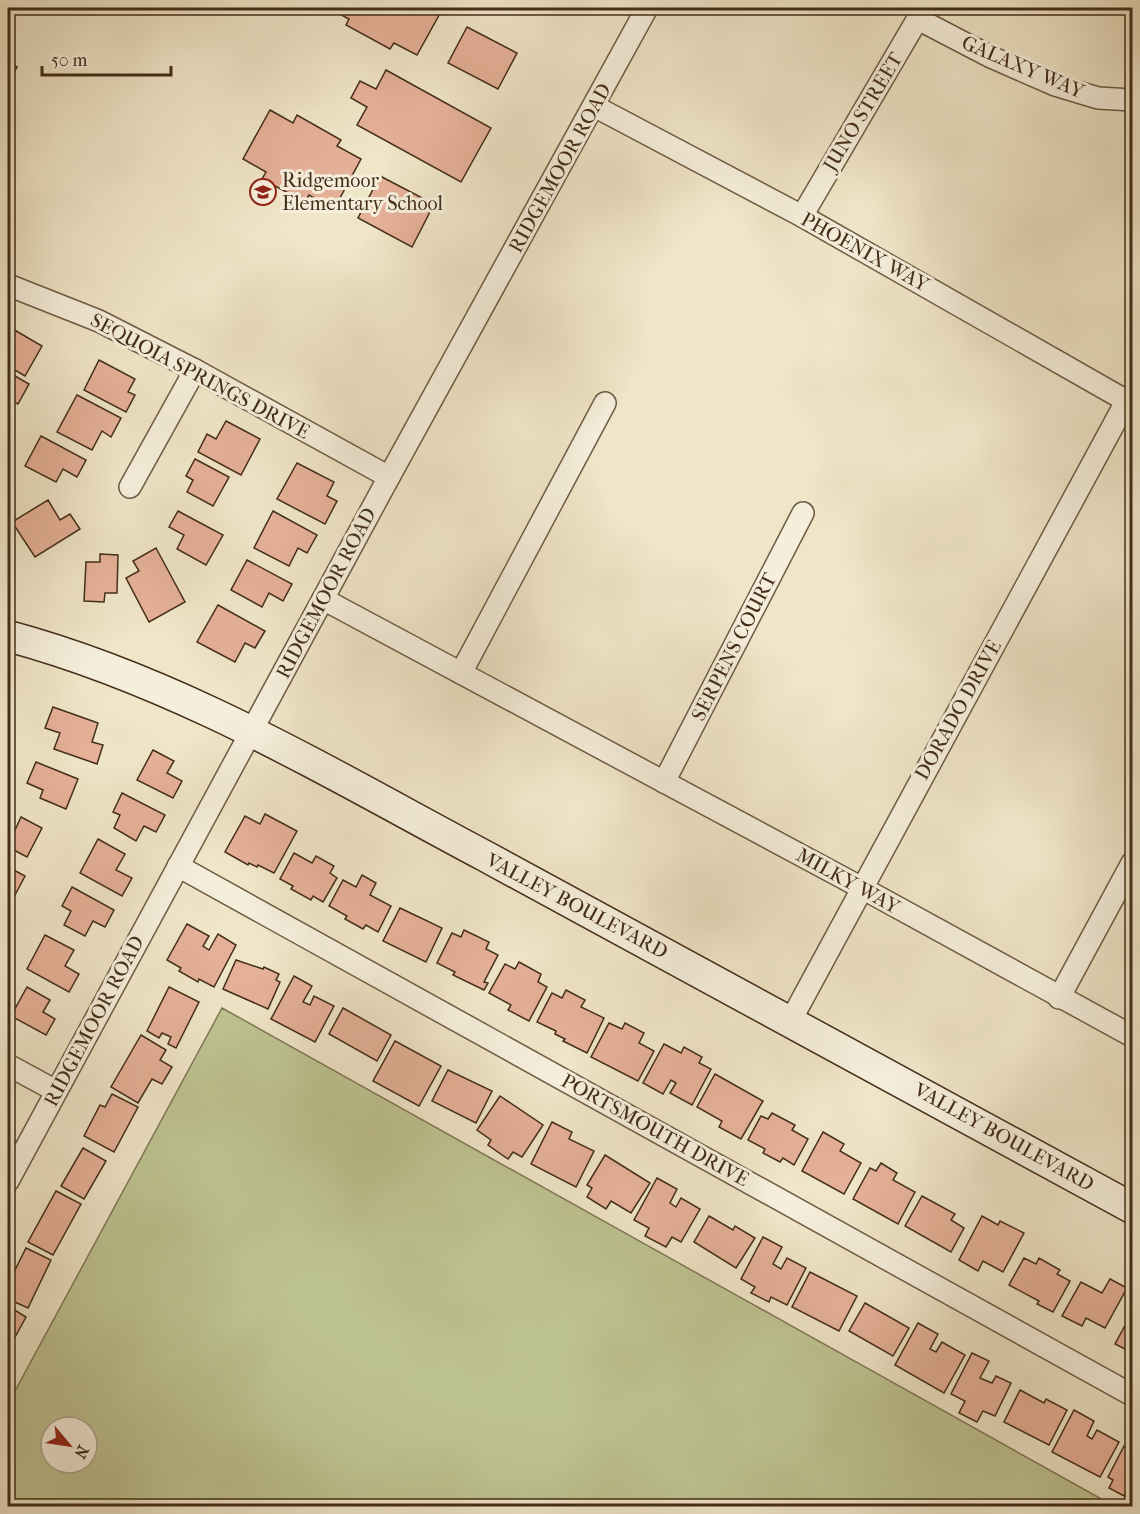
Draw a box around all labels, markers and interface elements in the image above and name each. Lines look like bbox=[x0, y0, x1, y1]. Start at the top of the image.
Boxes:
street label: GALAXY WAY bbox=[958, 31, 1089, 104]
scale bar bbox=[42, 39, 171, 77]
street label: JUNO STREET bbox=[818, 48, 908, 177]
text: 50 m bbox=[51, 50, 88, 71]
street label: RIDGEMOOR ROAD bbox=[504, 79, 616, 257]
place label: Ridgemoor Elementary School bbox=[282, 169, 444, 215]
school or university icon: Ridgemoor Elementary School bbox=[248, 177, 278, 207]
street label: PHOENIX WAY bbox=[797, 207, 934, 297]
street label: SEQUOIA SPRINGS DRIVE bbox=[87, 308, 313, 444]
street label: RIDGEMOOR ROAD bbox=[271, 504, 381, 682]
street label: SERPENS COURT bbox=[687, 569, 781, 725]
street label: DORADO DRIVE bbox=[910, 636, 1006, 784]
street label: MILKY WAY bbox=[792, 843, 905, 919]
street label: VALLEY BOULEVARD bbox=[482, 848, 672, 964]
street label: RIDGEMOOR ROAD bbox=[39, 932, 149, 1110]
street label: PORTSMOUTH DRIVE bbox=[557, 1069, 753, 1191]
street label: VALLEY BOULEVARD bbox=[909, 1077, 1098, 1196]
north arrow bbox=[39, 1415, 99, 1475]
text: N bbox=[70, 1442, 93, 1463]

